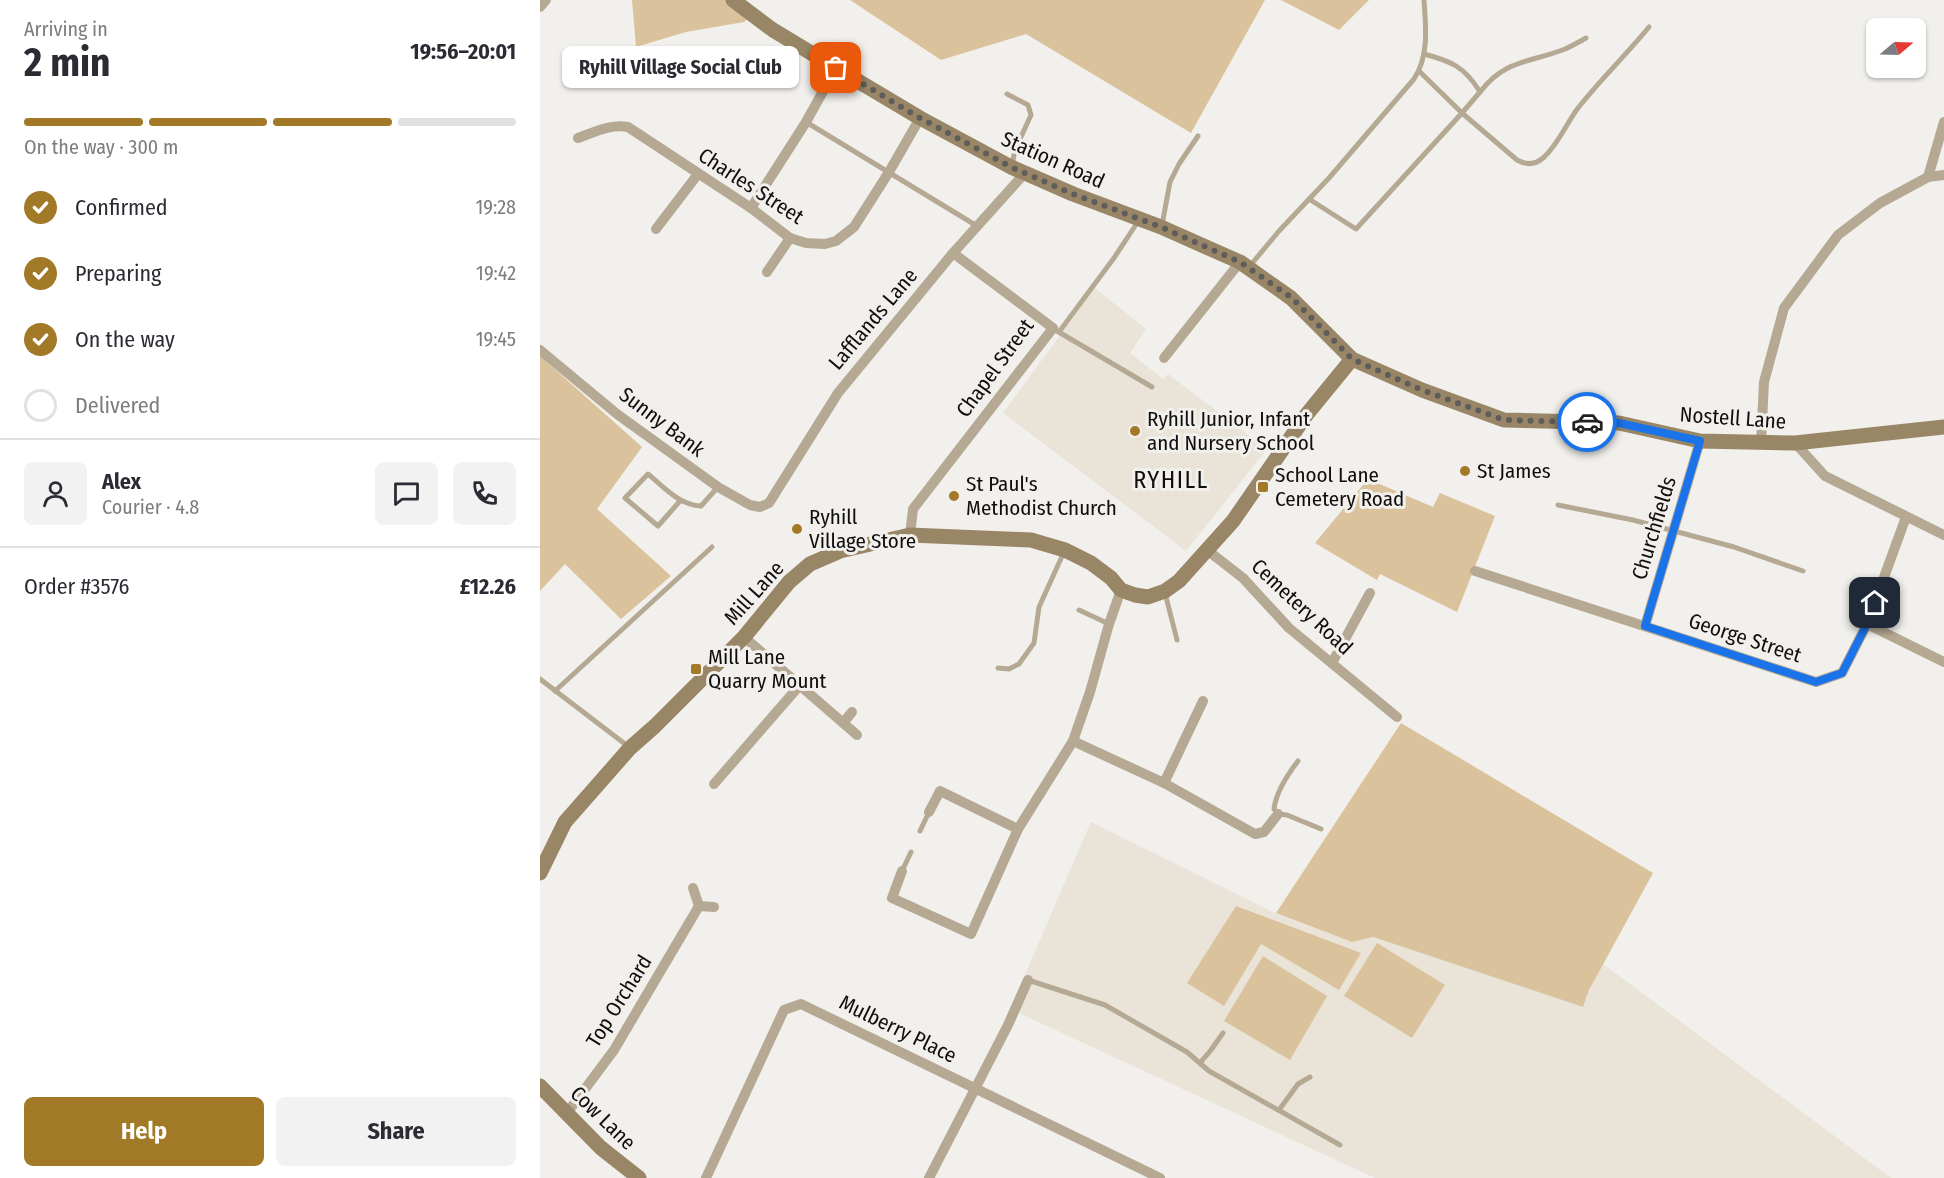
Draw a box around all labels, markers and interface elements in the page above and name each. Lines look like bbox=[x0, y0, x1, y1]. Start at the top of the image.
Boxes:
text: Arriving in bbox=[24, 17, 108, 41]
north arrow bbox=[1866, 18, 1926, 78]
map controls bbox=[1866, 18, 1926, 78]
text: 19:56–20:01 bbox=[410, 38, 516, 65]
text: 2 min bbox=[24, 40, 110, 86]
pin bbox=[810, 42, 861, 93]
callout: Ryhill Village Social Club bbox=[563, 47, 800, 89]
icon: bag bbox=[819, 51, 852, 84]
text: Ryhill Village Social Club bbox=[579, 55, 782, 79]
street label: Station Road bbox=[997, 126, 1109, 194]
text: On the way · 300 m bbox=[24, 135, 178, 159]
street label: Charles Street bbox=[693, 142, 809, 230]
icon: check bbox=[24, 191, 57, 224]
text: Confirmed bbox=[75, 194, 168, 221]
text: 19:28 bbox=[475, 195, 516, 219]
icon: check bbox=[24, 257, 57, 290]
text: Preparing bbox=[75, 260, 161, 287]
text: 19:42 bbox=[476, 261, 516, 285]
street label: Lafflands Lane bbox=[823, 263, 923, 375]
street label: Chapel Street bbox=[951, 314, 1040, 422]
icon: check bbox=[24, 323, 57, 356]
text: On the way bbox=[75, 326, 175, 353]
text: 19:45 bbox=[476, 327, 516, 351]
street label: Sunny Bank bbox=[614, 381, 710, 463]
text: Delivered bbox=[75, 392, 160, 419]
courier bbox=[1557, 392, 1617, 452]
street label: Nostell Lane bbox=[1679, 401, 1787, 435]
place label: Ryhill Junior, Infant and Nursery School bbox=[1147, 406, 1315, 456]
icon: car bbox=[1571, 406, 1604, 439]
marker: Ryhill Junior, Infant and Nursery School bbox=[1128, 424, 1142, 438]
place label: St James bbox=[1477, 458, 1551, 484]
button: person bbox=[24, 462, 87, 525]
button: chat bbox=[375, 462, 438, 525]
button: phone bbox=[453, 462, 516, 525]
place label: School Lane Cemetery Road bbox=[1275, 462, 1404, 512]
marker: St James bbox=[1458, 464, 1472, 478]
district label: RYHILL bbox=[1133, 466, 1209, 494]
text: Alex bbox=[102, 468, 141, 495]
place label: St Paul's Methodist Church bbox=[966, 471, 1117, 521]
street label: Churchfields bbox=[1626, 473, 1682, 583]
marker: School Lane Cemetery Road bbox=[1256, 480, 1270, 494]
marker: St Paul's Methodist Church bbox=[947, 489, 961, 503]
text: Courier · 4.8 bbox=[102, 495, 199, 519]
place label: Ryhill Village Store bbox=[809, 504, 916, 554]
marker: Ryhill Village Store bbox=[790, 522, 804, 536]
street label: Cemetery Road bbox=[1246, 553, 1358, 661]
street label: Mill Lane bbox=[719, 556, 789, 630]
text: Order #3576 bbox=[24, 573, 129, 600]
text: £12.26 bbox=[460, 573, 516, 600]
pin bbox=[1849, 577, 1900, 628]
icon: home bbox=[1858, 586, 1891, 619]
street label: George Street bbox=[1685, 608, 1805, 668]
place label: Mill Lane Quarry Mount bbox=[708, 644, 826, 694]
marker: Mill Lane Quarry Mount bbox=[689, 662, 703, 676]
street label: Top Orchard bbox=[580, 950, 658, 1052]
street label: Mulberry Place bbox=[835, 989, 961, 1069]
street label: Cow Lane bbox=[565, 1081, 641, 1155]
button: Help bbox=[24, 1097, 264, 1166]
button: Share bbox=[276, 1097, 516, 1166]

